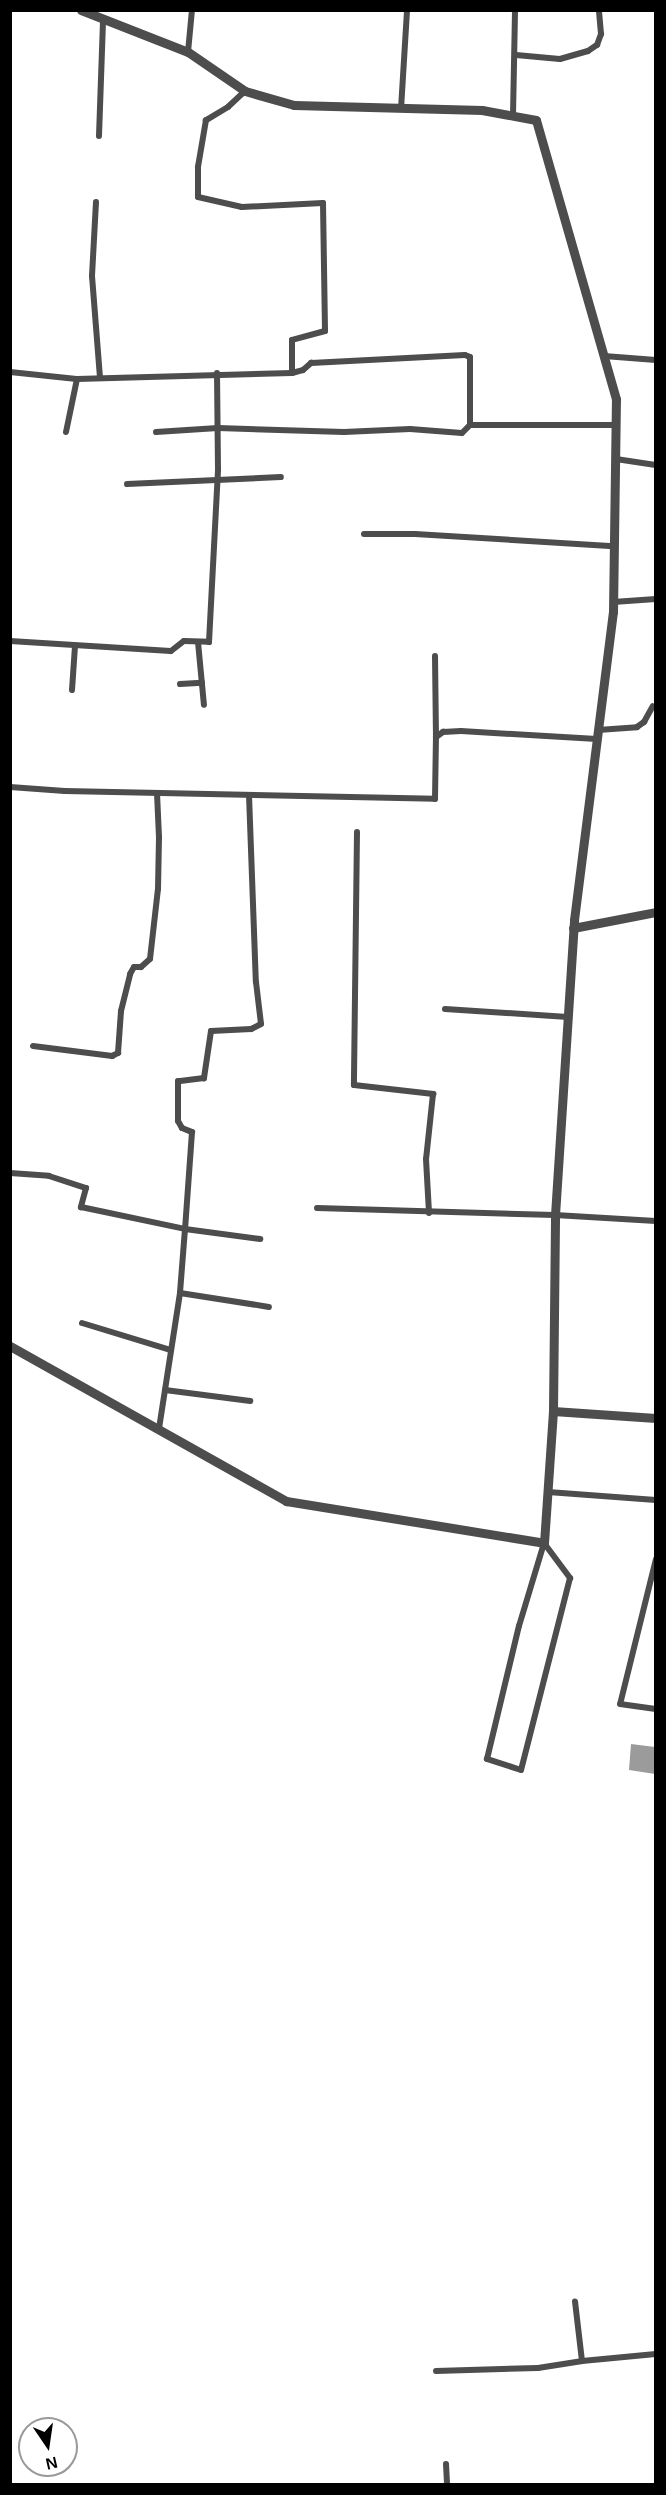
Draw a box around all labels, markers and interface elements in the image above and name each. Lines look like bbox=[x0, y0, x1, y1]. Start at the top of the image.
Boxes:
north arrow bbox=[18, 2417, 78, 2477]
text: N bbox=[44, 2453, 59, 2473]

